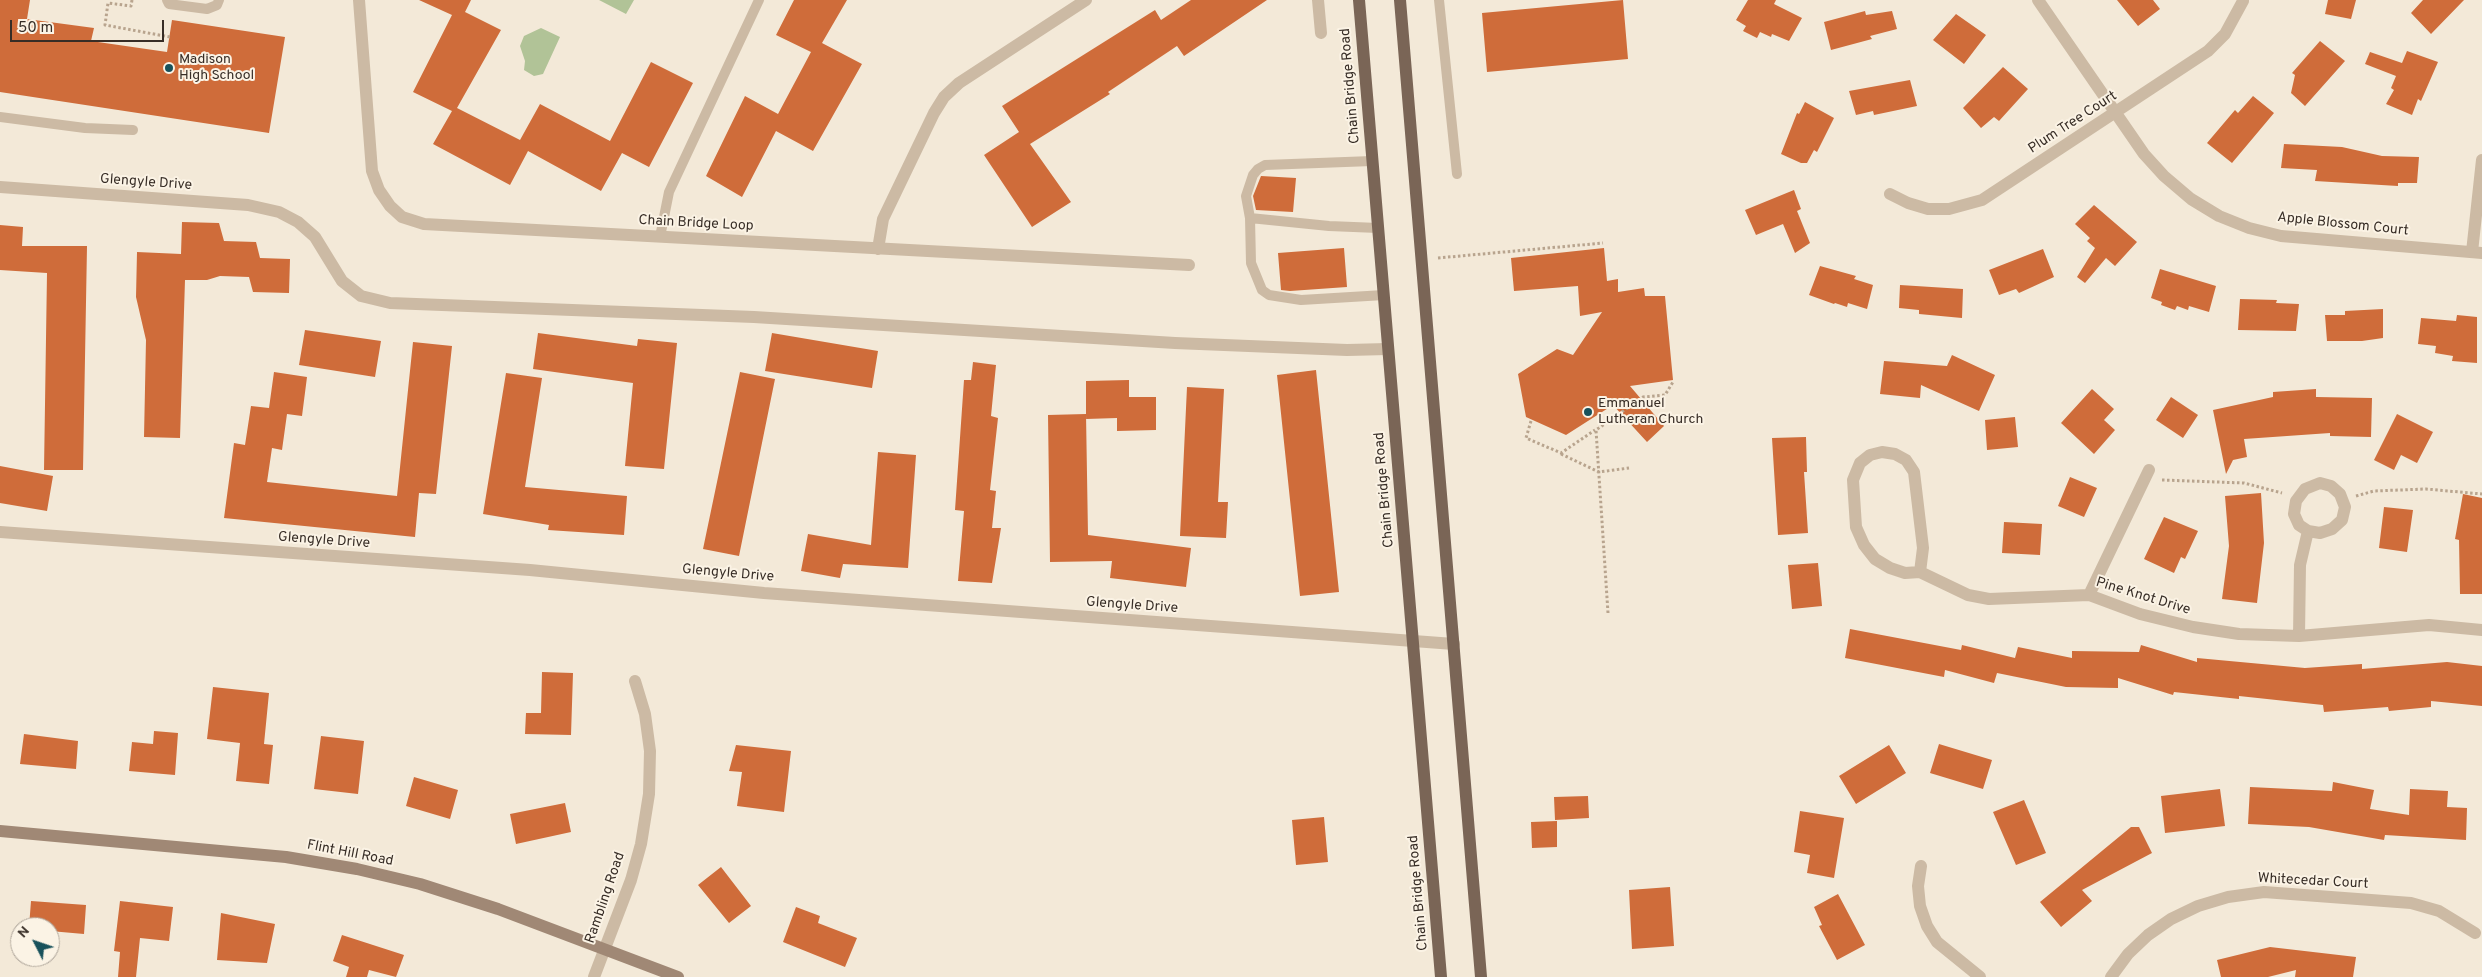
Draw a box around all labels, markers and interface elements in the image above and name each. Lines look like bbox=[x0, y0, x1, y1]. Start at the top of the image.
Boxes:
scale bar bbox=[12, 10, 166, 42]
text: 50 m bbox=[18, 19, 53, 38]
street label: Chain Bridge Road bbox=[1338, 27, 1364, 145]
place label: Madison High School bbox=[179, 52, 254, 84]
marker: Madison High School bbox=[163, 62, 175, 74]
street label: Plum Tree Court bbox=[2026, 88, 2120, 158]
street label: Glengyle Drive bbox=[99, 171, 193, 195]
street label: Apple Blossom Court bbox=[2276, 210, 2410, 240]
street label: Chain Bridge Loop bbox=[638, 213, 754, 235]
place label: Emmanuel Lutheran Church bbox=[1598, 396, 1703, 428]
marker: Emmanuel Lutheran Church bbox=[1582, 406, 1594, 418]
street label: Chain Bridge Road bbox=[1372, 431, 1398, 549]
street label: Glengyle Drive bbox=[277, 529, 371, 553]
street label: Glengyle Drive bbox=[681, 562, 775, 586]
street label: Pine Knot Drive bbox=[2094, 575, 2192, 619]
street label: Glengyle Drive bbox=[1085, 594, 1179, 618]
street label: Chain Bridge Road bbox=[1406, 834, 1432, 952]
street label: Flint Hill Road bbox=[305, 837, 395, 871]
street label: Rambling Road bbox=[583, 850, 629, 946]
street label: Whitecedar Court bbox=[2257, 871, 2369, 893]
north arrow bbox=[10, 917, 60, 967]
text: N bbox=[14, 923, 34, 942]

